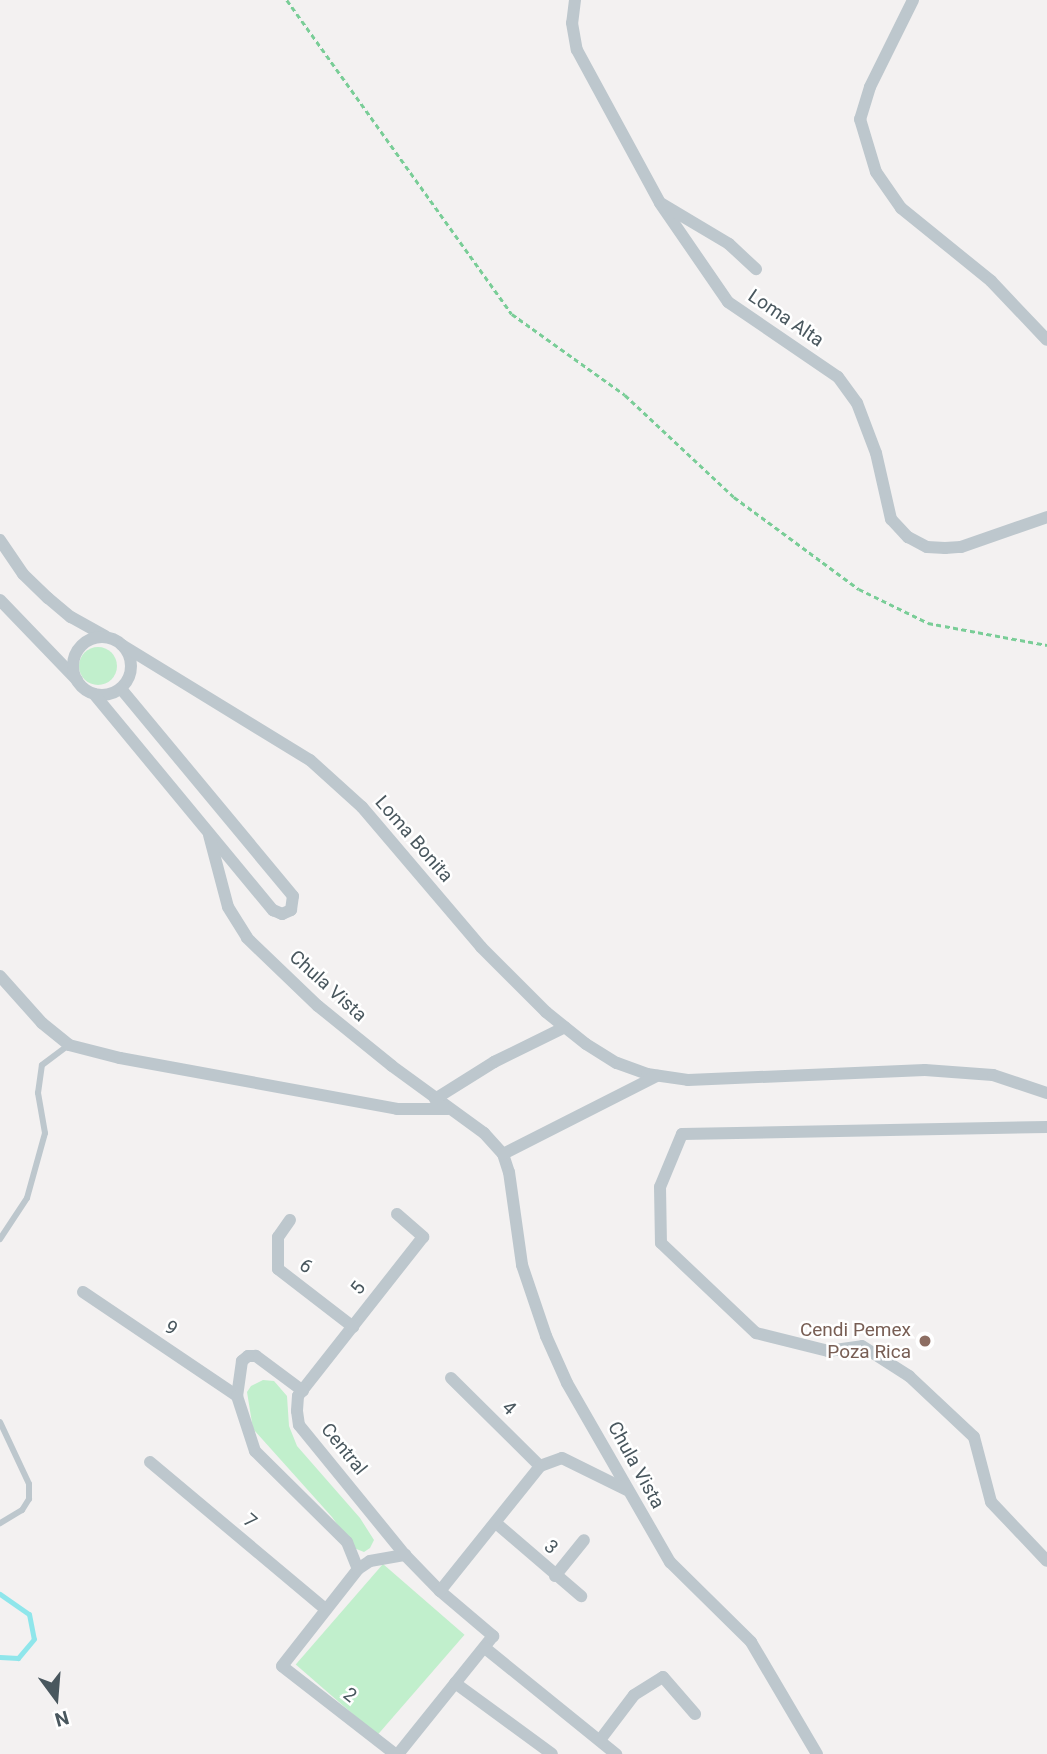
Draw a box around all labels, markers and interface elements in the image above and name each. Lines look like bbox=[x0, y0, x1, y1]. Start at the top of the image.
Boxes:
street label: Loma Alta bbox=[744, 284, 828, 352]
street label: Loma Bonita bbox=[370, 791, 458, 887]
street label: Chula Vista bbox=[285, 945, 371, 1027]
street label: 6 bbox=[295, 1254, 317, 1278]
street label: 5 bbox=[346, 1277, 370, 1299]
street label: 9 bbox=[160, 1316, 182, 1340]
place label: Cendi Pemex Poza Rica bbox=[800, 1319, 911, 1363]
marker: Cendi Pemex Poza Rica bbox=[917, 1333, 933, 1349]
street label: 4 bbox=[497, 1396, 521, 1420]
street label: Chula Vista bbox=[603, 1417, 669, 1513]
street label: Central bbox=[316, 1418, 372, 1480]
street label: 7 bbox=[239, 1509, 261, 1533]
street label: 3 bbox=[539, 1535, 563, 1559]
north arrow bbox=[21, 1663, 91, 1733]
street label: 2 bbox=[339, 1683, 361, 1707]
text: N bbox=[52, 1706, 72, 1732]

